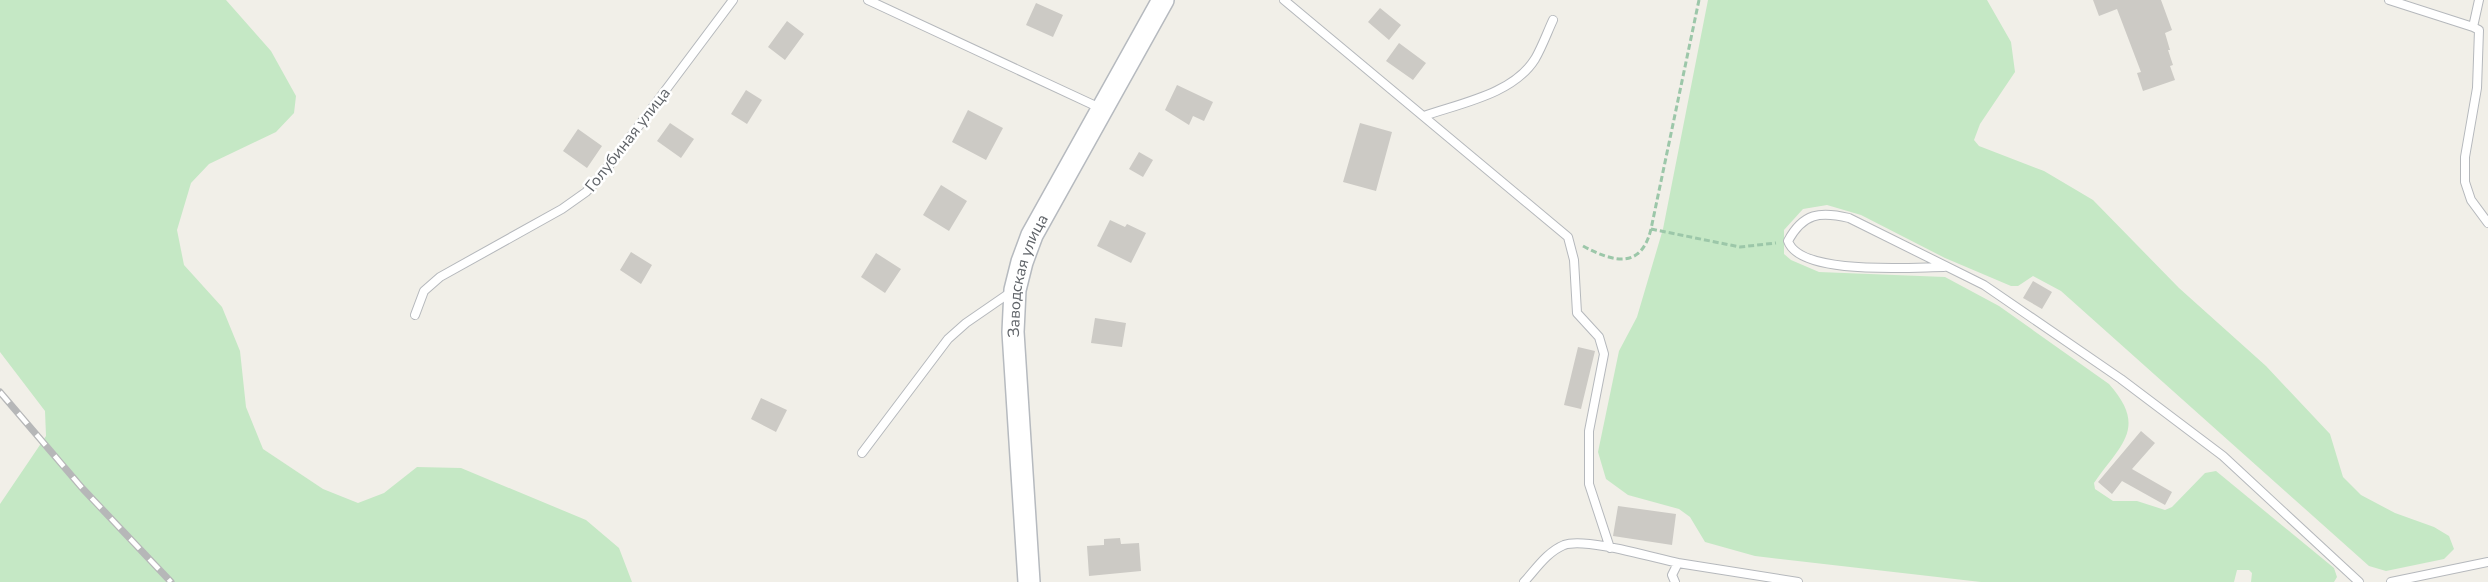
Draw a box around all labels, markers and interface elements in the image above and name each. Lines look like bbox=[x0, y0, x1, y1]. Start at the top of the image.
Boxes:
street label: Голубиная улица bbox=[580, 83, 676, 196]
street label: Заводская улица bbox=[1003, 210, 1054, 338]

